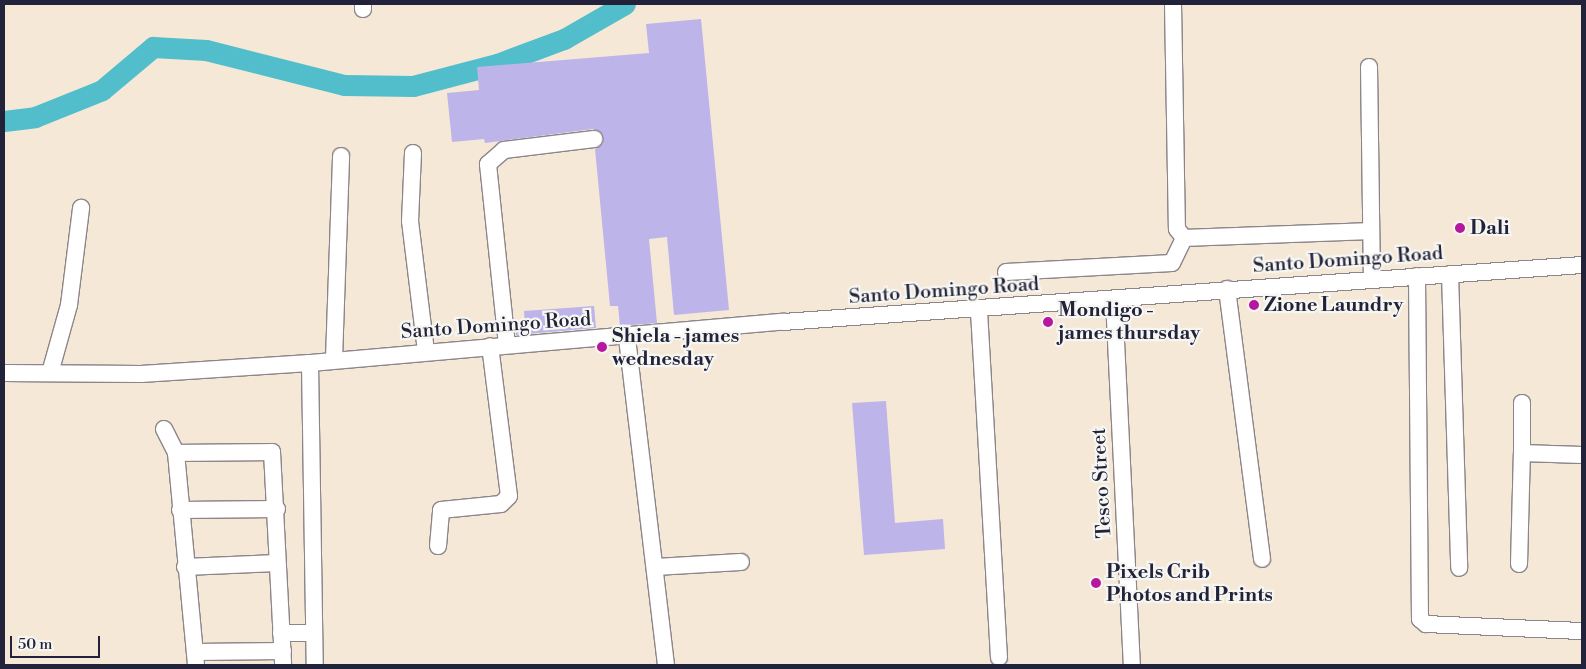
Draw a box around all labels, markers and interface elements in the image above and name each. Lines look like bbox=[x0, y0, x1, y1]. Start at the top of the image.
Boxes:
place label: Dali bbox=[1470, 216, 1510, 240]
marker: Dali bbox=[1454, 222, 1466, 234]
street label: Santo Domingo Road bbox=[1252, 241, 1444, 279]
street label: Santo Domingo Road bbox=[848, 272, 1040, 310]
place label: Zione Laundry bbox=[1264, 293, 1403, 317]
place label: Mondigo - james thursday bbox=[1058, 299, 1200, 346]
marker: Zione Laundry bbox=[1248, 299, 1260, 311]
street label: Santo Domingo Road bbox=[400, 307, 592, 345]
marker: Mondigo - james thursday bbox=[1042, 316, 1054, 328]
place label: Shiela - james wednesday bbox=[612, 324, 739, 371]
marker: Shiela - james wednesday bbox=[596, 341, 608, 353]
street label: Tesco Street bbox=[1087, 427, 1117, 539]
place label: Pixels Crib Photos and Prints bbox=[1106, 560, 1273, 607]
marker: Pixels Crib Photos and Prints bbox=[1090, 577, 1102, 589]
scale bar bbox=[12, 626, 102, 658]
text: 50 m bbox=[18, 635, 52, 654]

